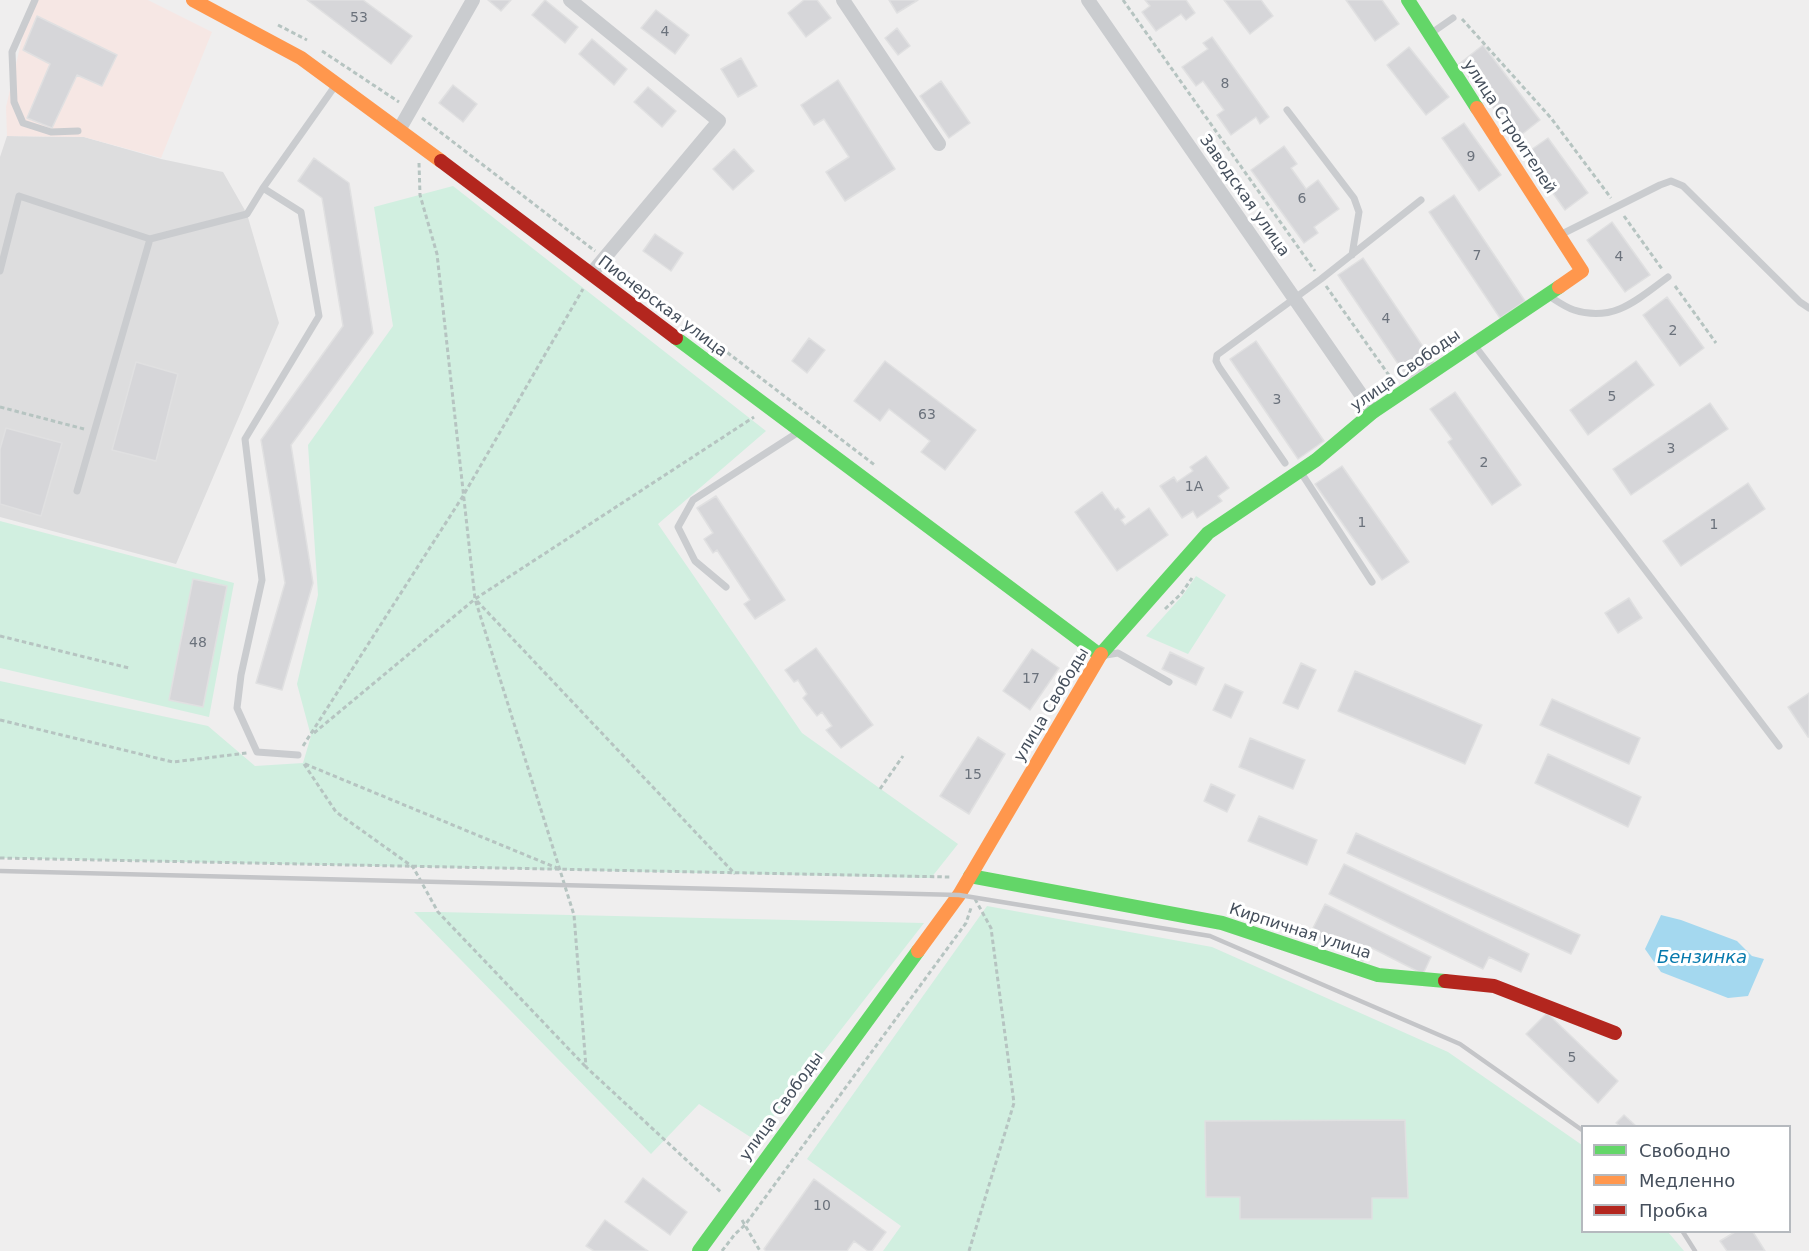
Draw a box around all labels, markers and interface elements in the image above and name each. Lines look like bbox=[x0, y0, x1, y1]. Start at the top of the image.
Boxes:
house number: 53 bbox=[350, 10, 368, 26]
house number: 4 bbox=[661, 24, 669, 40]
street label: улица Строителей bbox=[1458, 56, 1560, 198]
house number: 8 bbox=[1221, 76, 1229, 92]
street label: Заводская улица bbox=[1195, 131, 1293, 261]
house number: 9 bbox=[1467, 149, 1475, 165]
house number: 6 bbox=[1298, 191, 1306, 207]
house number: 7 bbox=[1473, 248, 1481, 264]
house number: 4 bbox=[1615, 249, 1623, 265]
street label: Пионерская улица bbox=[594, 252, 730, 362]
house number: 4 bbox=[1382, 311, 1390, 327]
house number: 2 bbox=[1669, 323, 1677, 339]
street label: улица Свободы bbox=[1347, 326, 1465, 416]
house number: 5 bbox=[1608, 389, 1616, 405]
house number: 3 bbox=[1273, 392, 1281, 408]
house number: 63 bbox=[918, 407, 936, 423]
house number: 3 bbox=[1667, 441, 1675, 457]
house number: 2 bbox=[1480, 455, 1488, 471]
house number: 1А bbox=[1185, 479, 1203, 495]
house number: 1 bbox=[1358, 515, 1366, 531]
house number: 1 bbox=[1710, 517, 1718, 533]
house number: 48 bbox=[189, 635, 207, 651]
street label: улица Свободы bbox=[1010, 645, 1094, 765]
house number: 17 bbox=[1022, 671, 1040, 687]
house number: 15 bbox=[964, 767, 982, 783]
street label: Кирпичная улица bbox=[1227, 900, 1373, 964]
water label: Бензинка bbox=[1657, 947, 1747, 969]
street label: улица Свободы bbox=[736, 1049, 828, 1165]
house number: 5 bbox=[1568, 1050, 1576, 1066]
legend bbox=[1581, 1125, 1791, 1233]
text: Свободно bbox=[1639, 1140, 1731, 1161]
text: Медленно bbox=[1639, 1170, 1735, 1191]
house number: 10 bbox=[813, 1198, 831, 1214]
text: Пробка bbox=[1639, 1200, 1708, 1221]

